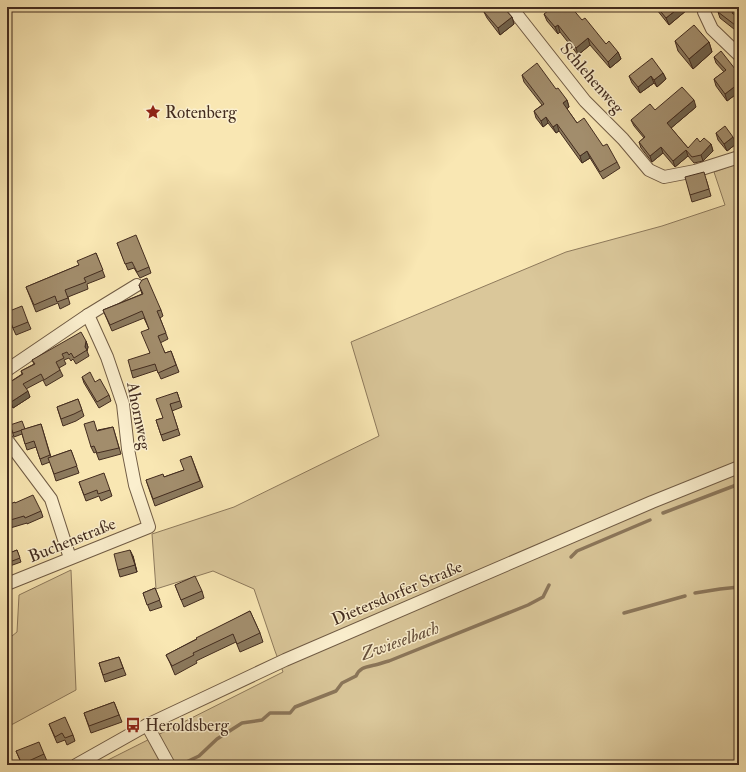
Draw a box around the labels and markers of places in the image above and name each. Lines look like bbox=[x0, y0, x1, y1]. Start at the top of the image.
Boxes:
place label: Rotenberg bbox=[165, 102, 237, 123]
place icon: Rotenberg bbox=[144, 103, 162, 121]
place label: Heroldsberg bbox=[145, 715, 229, 736]
bus stop icon: Heroldsberg bbox=[124, 716, 142, 734]

